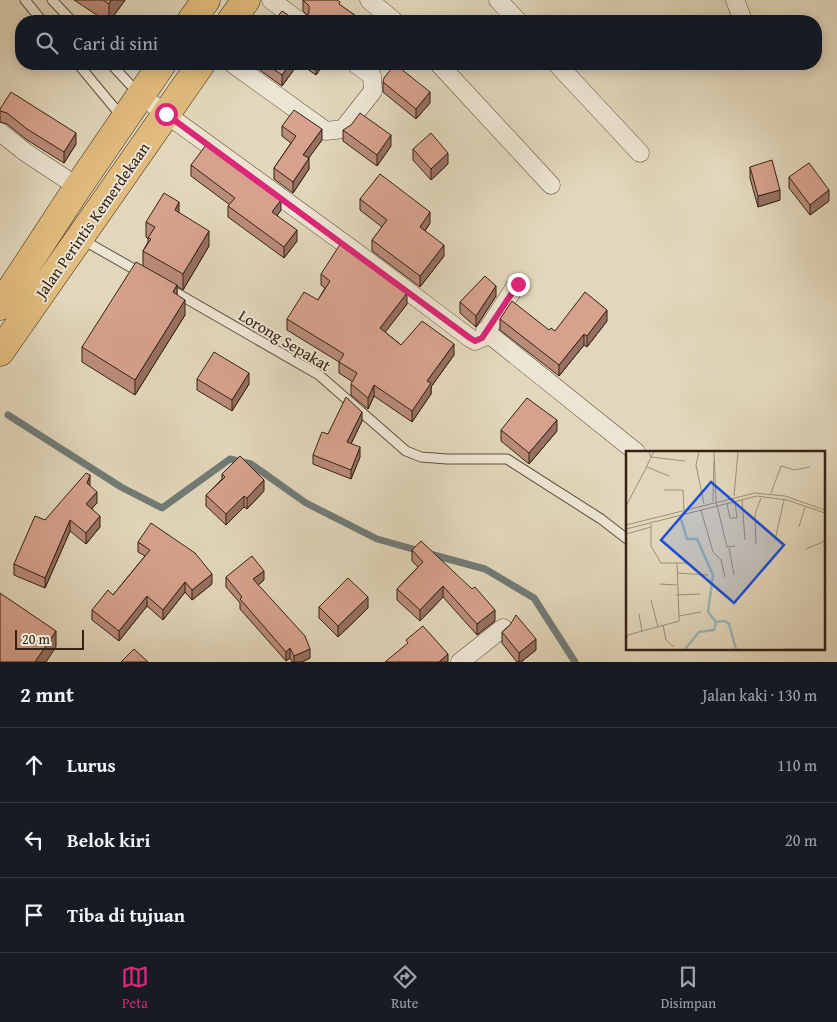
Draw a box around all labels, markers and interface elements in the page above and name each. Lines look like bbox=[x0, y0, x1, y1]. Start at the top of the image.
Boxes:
search box bbox=[15, 15, 822, 70]
icon: search bbox=[33, 29, 61, 57]
text: Cari di sini bbox=[73, 29, 158, 57]
route start bbox=[155, 103, 178, 126]
street label: Jalan Perintis Kemerdekaan bbox=[28, 137, 155, 305]
route end bbox=[507, 273, 530, 296]
street label: Lorong Sepakat bbox=[234, 303, 336, 377]
inset map bbox=[626, 451, 824, 650]
scale bar bbox=[15, 627, 84, 650]
text: 20 m bbox=[22, 629, 50, 649]
text: 2 mnt bbox=[20, 679, 74, 710]
text: Jalan kaki · 130 m bbox=[702, 683, 817, 707]
icon: ahead bbox=[20, 751, 48, 779]
text: Lurus bbox=[67, 751, 116, 779]
text: 110 m bbox=[777, 753, 817, 777]
icon: left bbox=[20, 826, 48, 854]
text: Belok kiri bbox=[67, 826, 150, 854]
text: 20 m bbox=[785, 828, 817, 852]
icon: arrive bbox=[20, 901, 48, 929]
text: Tiba di tujuan bbox=[67, 901, 185, 929]
tab: Peta bbox=[121, 963, 149, 1013]
tab: Rute bbox=[391, 963, 419, 1013]
tab: Disimpan bbox=[661, 963, 716, 1013]

